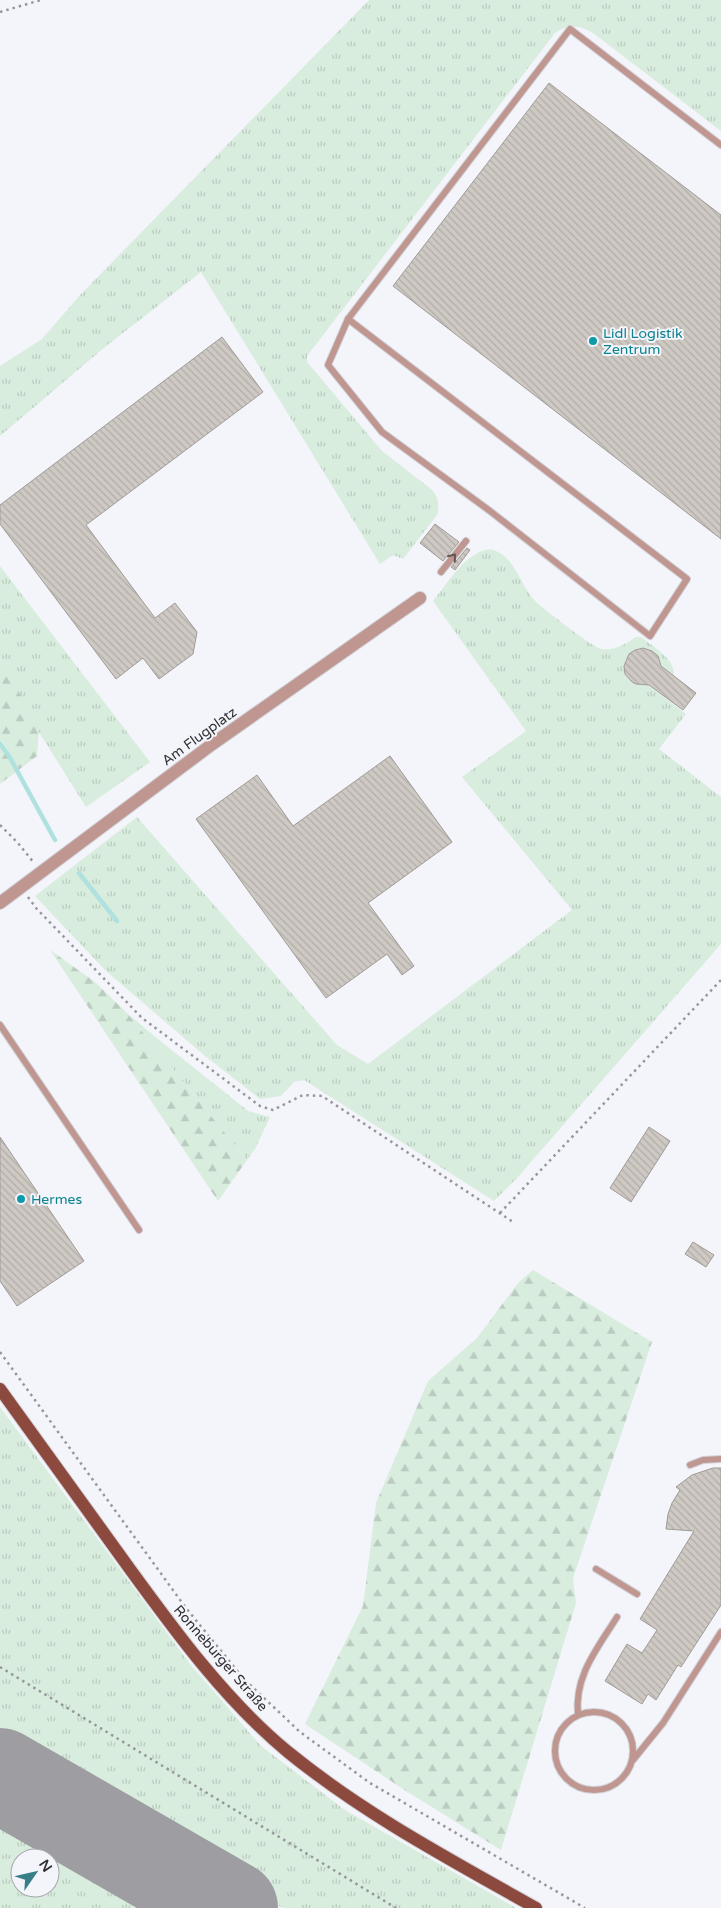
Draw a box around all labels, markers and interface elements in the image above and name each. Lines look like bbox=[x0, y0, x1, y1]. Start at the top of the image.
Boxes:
place label: Lidl Logistik Zentrum bbox=[603, 325, 683, 358]
marker: Lidl Logistik Zentrum bbox=[587, 335, 599, 347]
one-way arrow bbox=[448, 553, 457, 562]
street label: Am Flugplatz bbox=[159, 704, 240, 769]
place label: Hermes bbox=[31, 1191, 82, 1208]
marker: Hermes bbox=[15, 1193, 27, 1205]
street label: Ronneburger Straße bbox=[170, 1602, 271, 1715]
north arrow bbox=[10, 1848, 60, 1898]
text: N bbox=[35, 1857, 56, 1875]

